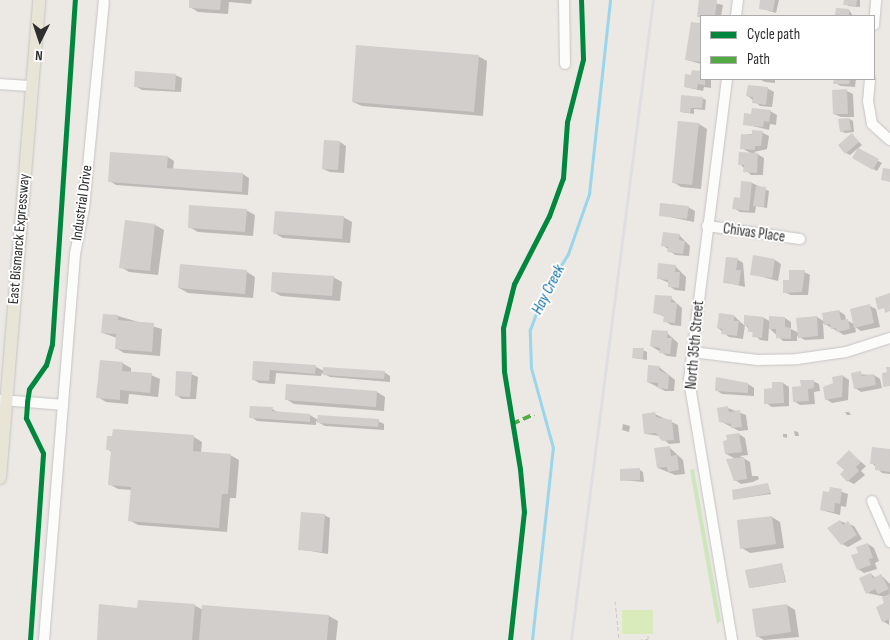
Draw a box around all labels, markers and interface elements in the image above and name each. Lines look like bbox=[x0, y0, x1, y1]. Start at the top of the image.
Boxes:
north arrow bbox=[15, 15, 65, 65]
legend bbox=[700, 15, 875, 80]
text: Cycle path bbox=[747, 25, 800, 44]
text: N bbox=[35, 47, 43, 64]
text: Path bbox=[747, 50, 770, 69]
street label: Industrial Drive bbox=[68, 164, 96, 242]
street label: East Bismarck Expressway bbox=[4, 173, 34, 305]
street label: Chivas Place bbox=[722, 220, 786, 246]
water label: Hay Creek bbox=[528, 262, 570, 318]
street label: North 35th Street bbox=[682, 300, 708, 390]

